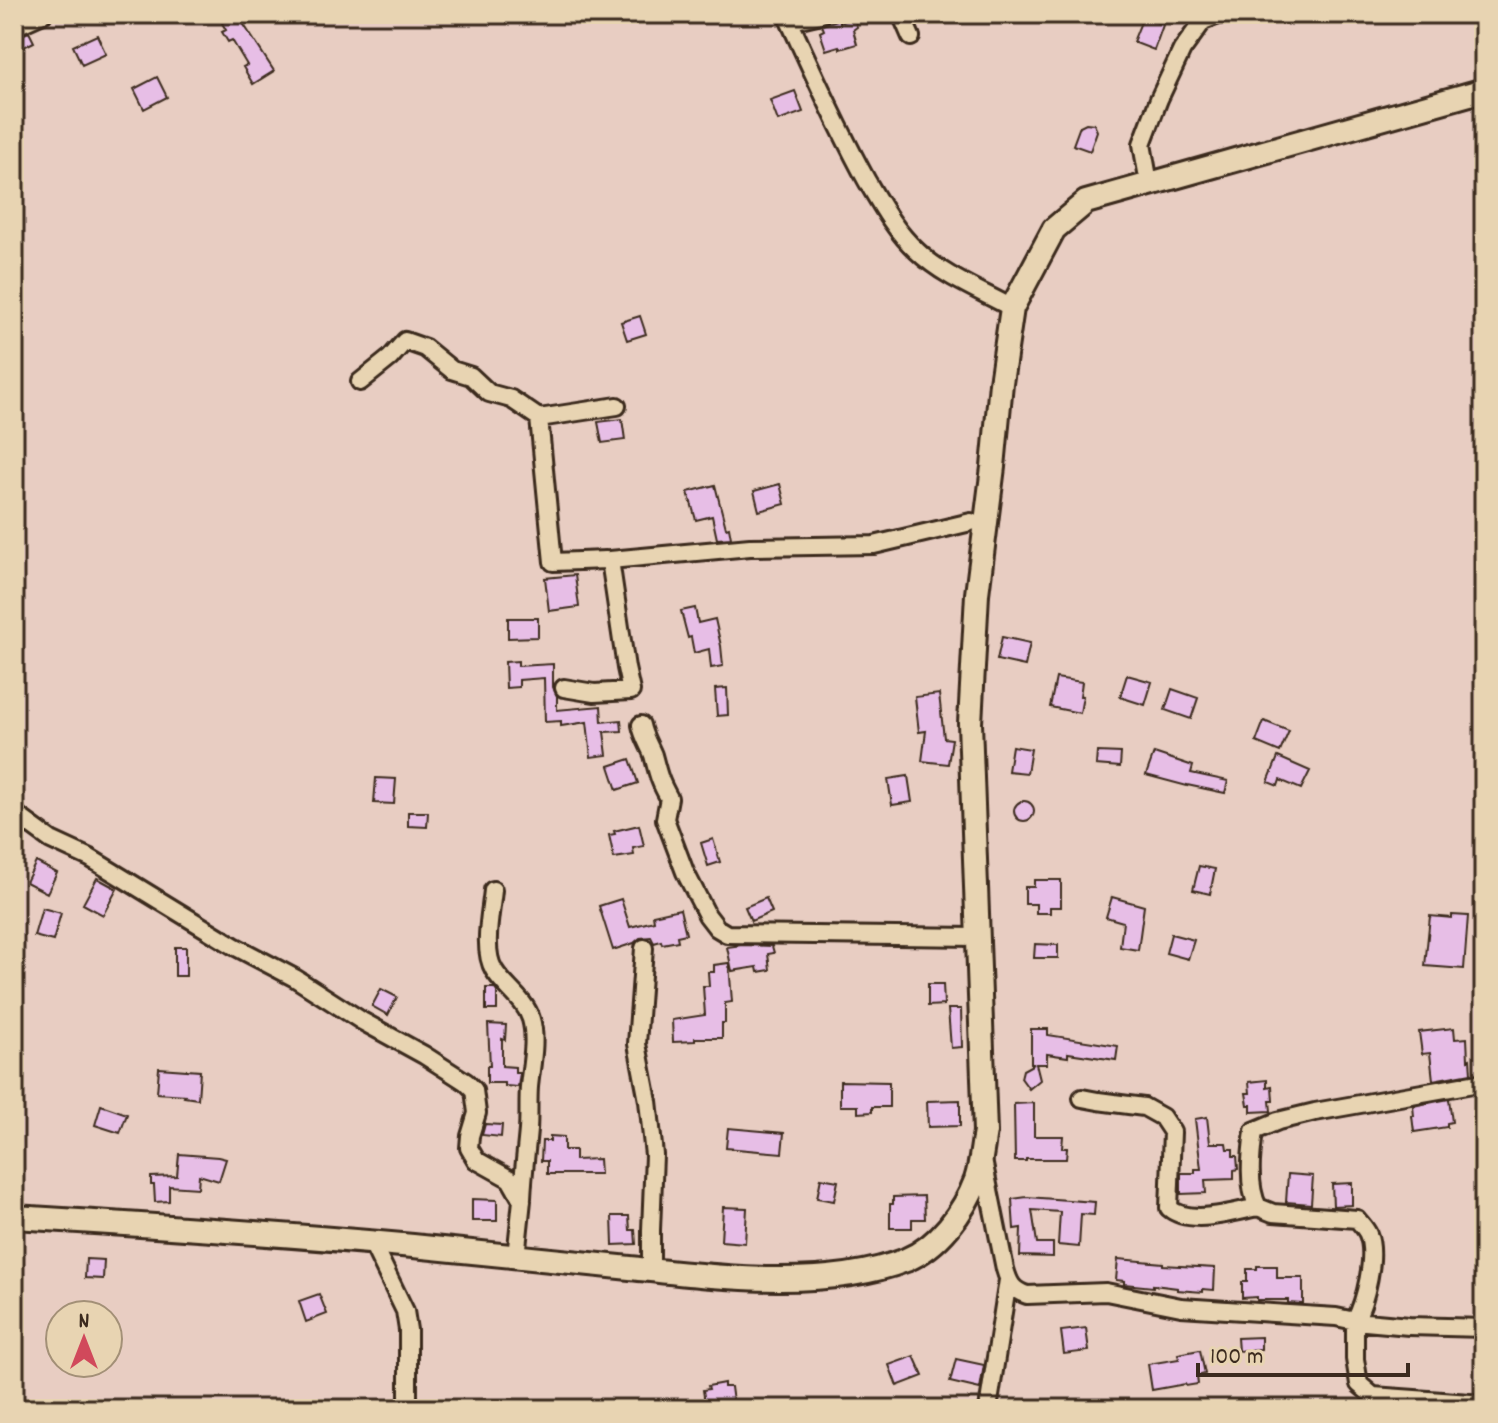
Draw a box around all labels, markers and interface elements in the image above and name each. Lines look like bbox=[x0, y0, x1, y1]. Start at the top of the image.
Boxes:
north arrow bbox=[44, 1299, 124, 1379]
text: N bbox=[79, 1307, 90, 1338]
scale bar bbox=[1198, 1327, 1408, 1377]
text: 100 m bbox=[1210, 1341, 1263, 1375]

